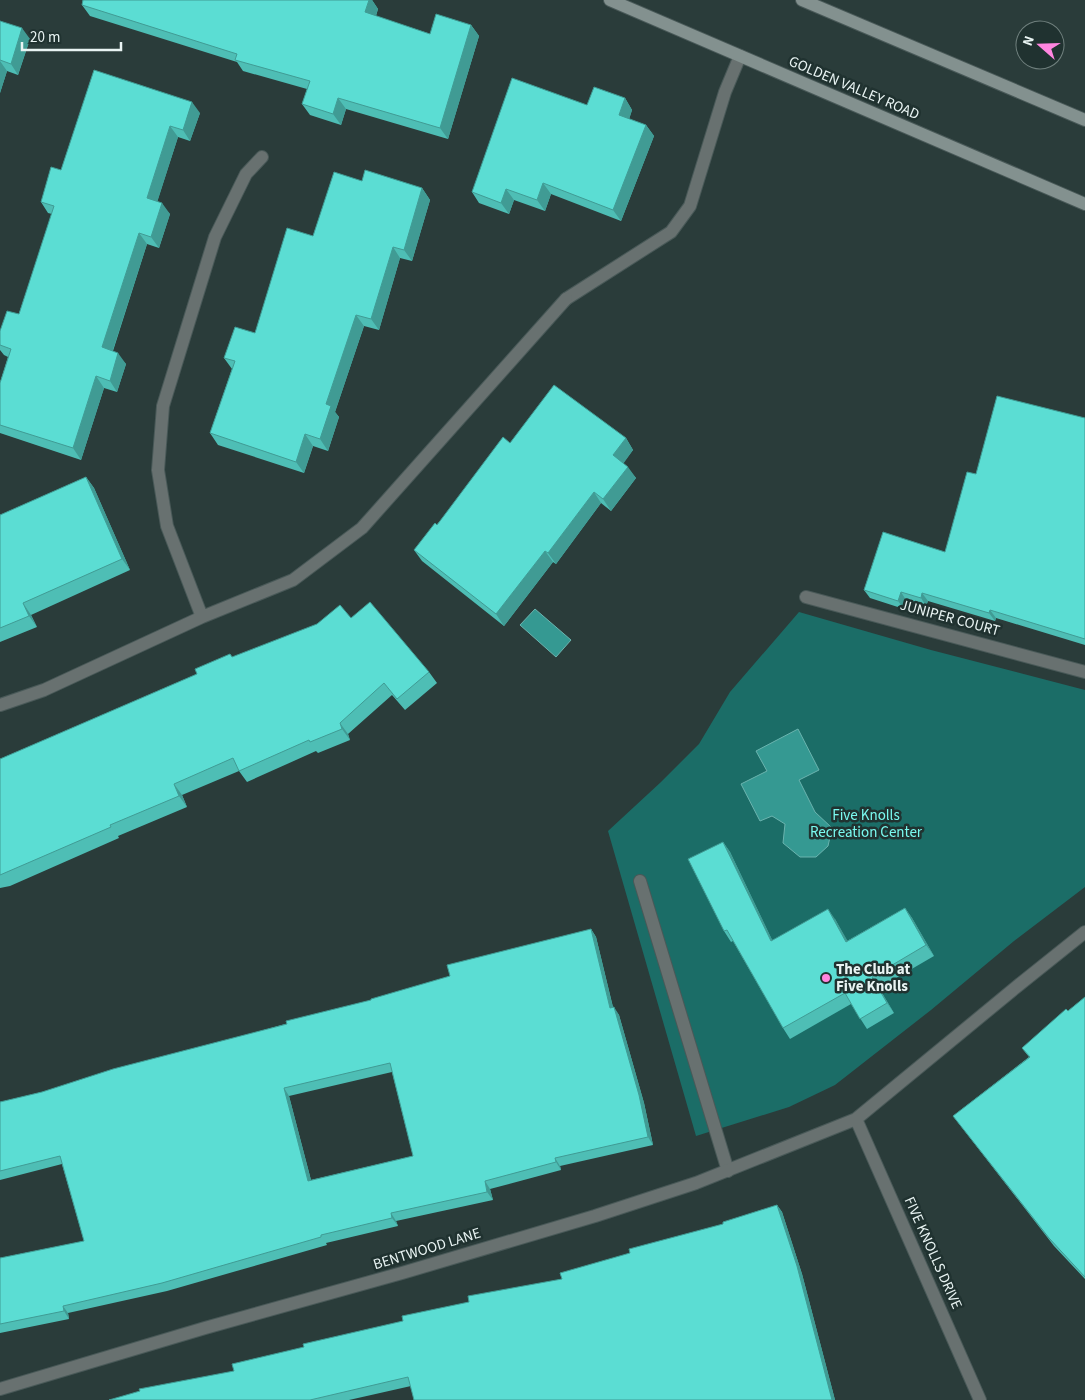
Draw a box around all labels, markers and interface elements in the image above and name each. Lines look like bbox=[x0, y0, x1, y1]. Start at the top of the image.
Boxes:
scale bar bbox=[22, 20, 121, 52]
north arrow bbox=[1015, 20, 1065, 70]
text: 20 m bbox=[30, 27, 60, 48]
text: N bbox=[1018, 33, 1040, 49]
street label: GOLDEN VALLEY ROAD bbox=[785, 51, 923, 125]
street label: JUNIPER COURT bbox=[898, 595, 1002, 641]
park label: Five Knolls Recreation Center bbox=[810, 805, 923, 843]
place label: The Club at Five Knolls bbox=[836, 959, 910, 997]
marker: The Club at Five Knolls bbox=[820, 972, 832, 984]
street label: FIVE KNOLLS DRIVE bbox=[899, 1193, 967, 1313]
street label: BENTWOOD LANE bbox=[371, 1223, 483, 1275]

